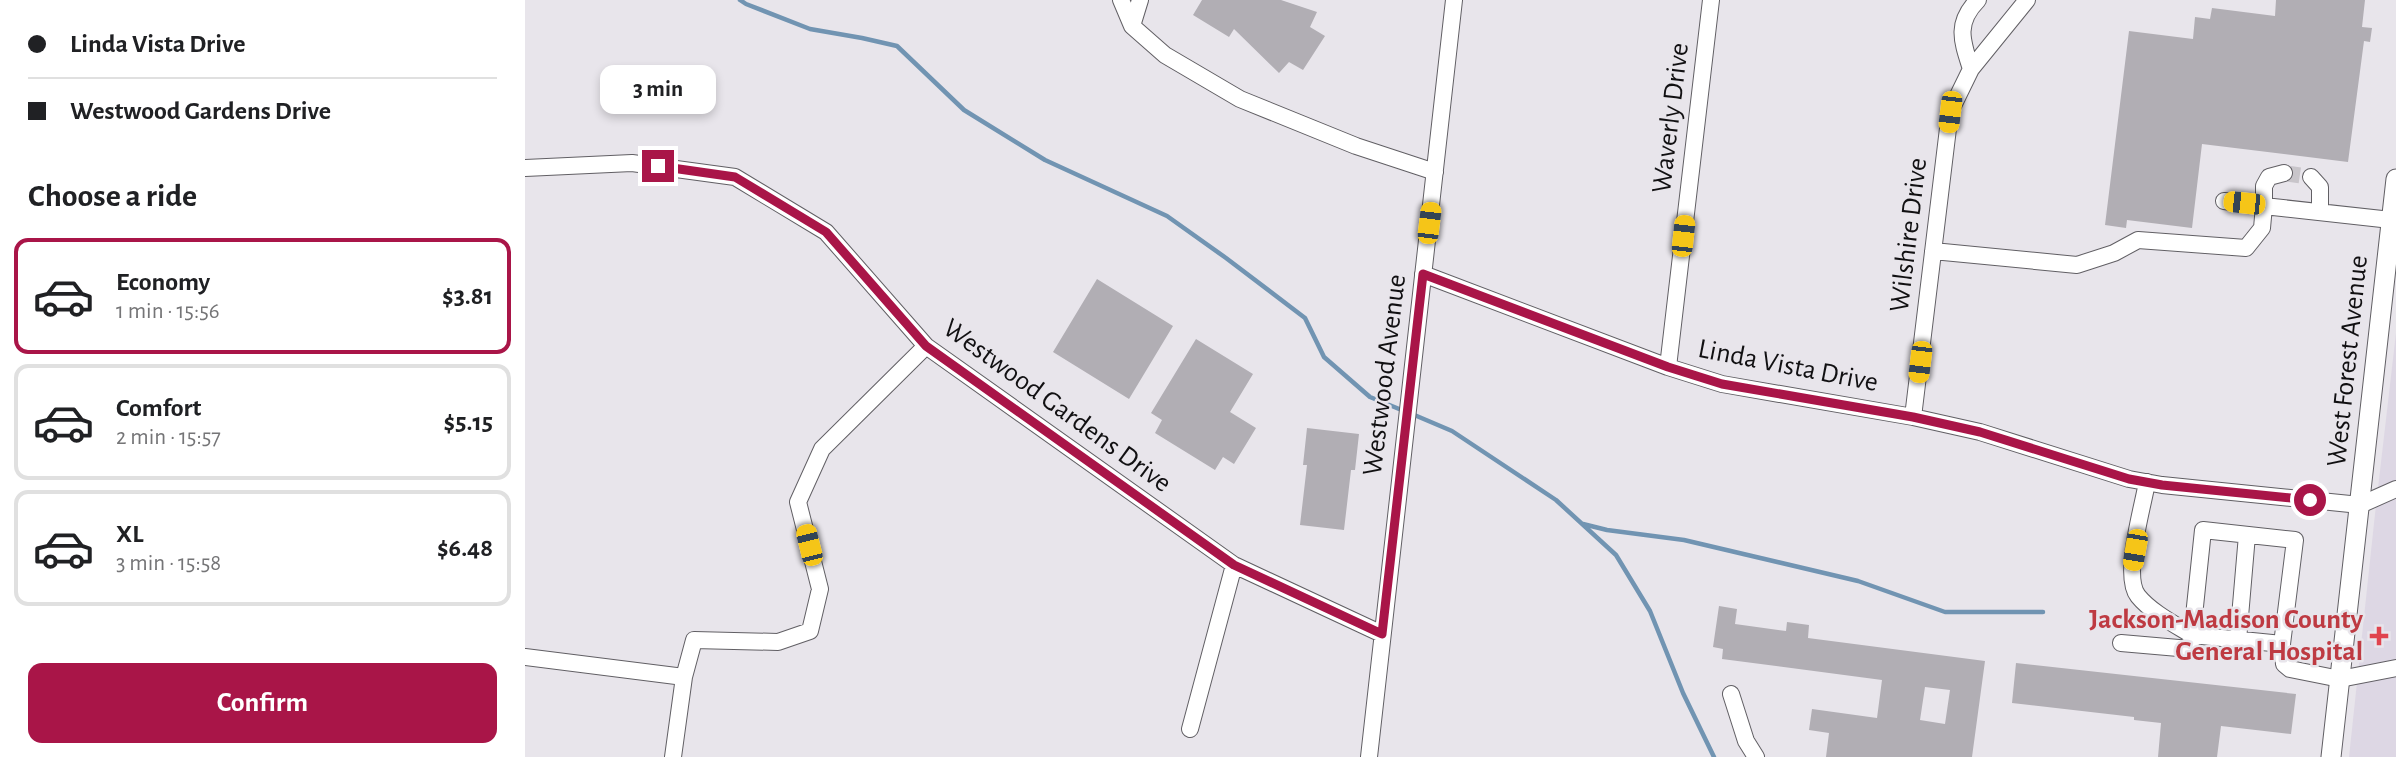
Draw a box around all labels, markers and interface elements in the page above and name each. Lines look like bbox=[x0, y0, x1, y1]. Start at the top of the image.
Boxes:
text: Linda Vista Drive bbox=[70, 31, 245, 57]
street label: Waverly Drive bbox=[1648, 41, 1694, 195]
callout: 3 min bbox=[600, 64, 716, 114]
text: 3 min bbox=[633, 78, 683, 101]
car bbox=[1938, 90, 1963, 134]
text: Westwood Gardens Drive bbox=[70, 98, 331, 124]
route end bbox=[642, 150, 674, 182]
street label: Wilshire Drive bbox=[1886, 156, 1932, 314]
text: Choose a ride bbox=[28, 180, 197, 212]
car bbox=[2223, 190, 2266, 216]
car bbox=[1417, 201, 1442, 245]
car bbox=[1671, 214, 1696, 258]
street label: West Forest Avenue bbox=[2323, 254, 2373, 468]
icon: car bbox=[32, 265, 95, 328]
text: Economy bbox=[116, 269, 210, 295]
street label: Westwood Avenue bbox=[1359, 273, 1411, 477]
text: $3.81 bbox=[442, 283, 493, 309]
text: 1 min · 15:56 bbox=[116, 300, 220, 323]
street label: Westwood Gardens Drive bbox=[938, 314, 1176, 498]
street label: Linda Vista Drive bbox=[1696, 335, 1880, 397]
car bbox=[1908, 340, 1933, 384]
icon: car bbox=[32, 391, 95, 454]
text: Comfort bbox=[116, 395, 201, 421]
text: $5.15 bbox=[444, 409, 493, 435]
text: 2 min · 15:57 bbox=[116, 426, 221, 449]
route start bbox=[2294, 484, 2326, 516]
icon: car bbox=[32, 517, 95, 580]
text: XL bbox=[116, 521, 143, 547]
car bbox=[794, 522, 825, 568]
car bbox=[2122, 527, 2149, 573]
text: $6.48 bbox=[437, 535, 493, 561]
text: 3 min · 15:58 bbox=[116, 552, 221, 575]
place label: Jackson-Madison County General Hospital bbox=[2089, 606, 2363, 666]
marker: Jackson-Madison County General Hospital bbox=[2369, 626, 2389, 646]
button: Confirm bbox=[28, 663, 497, 743]

